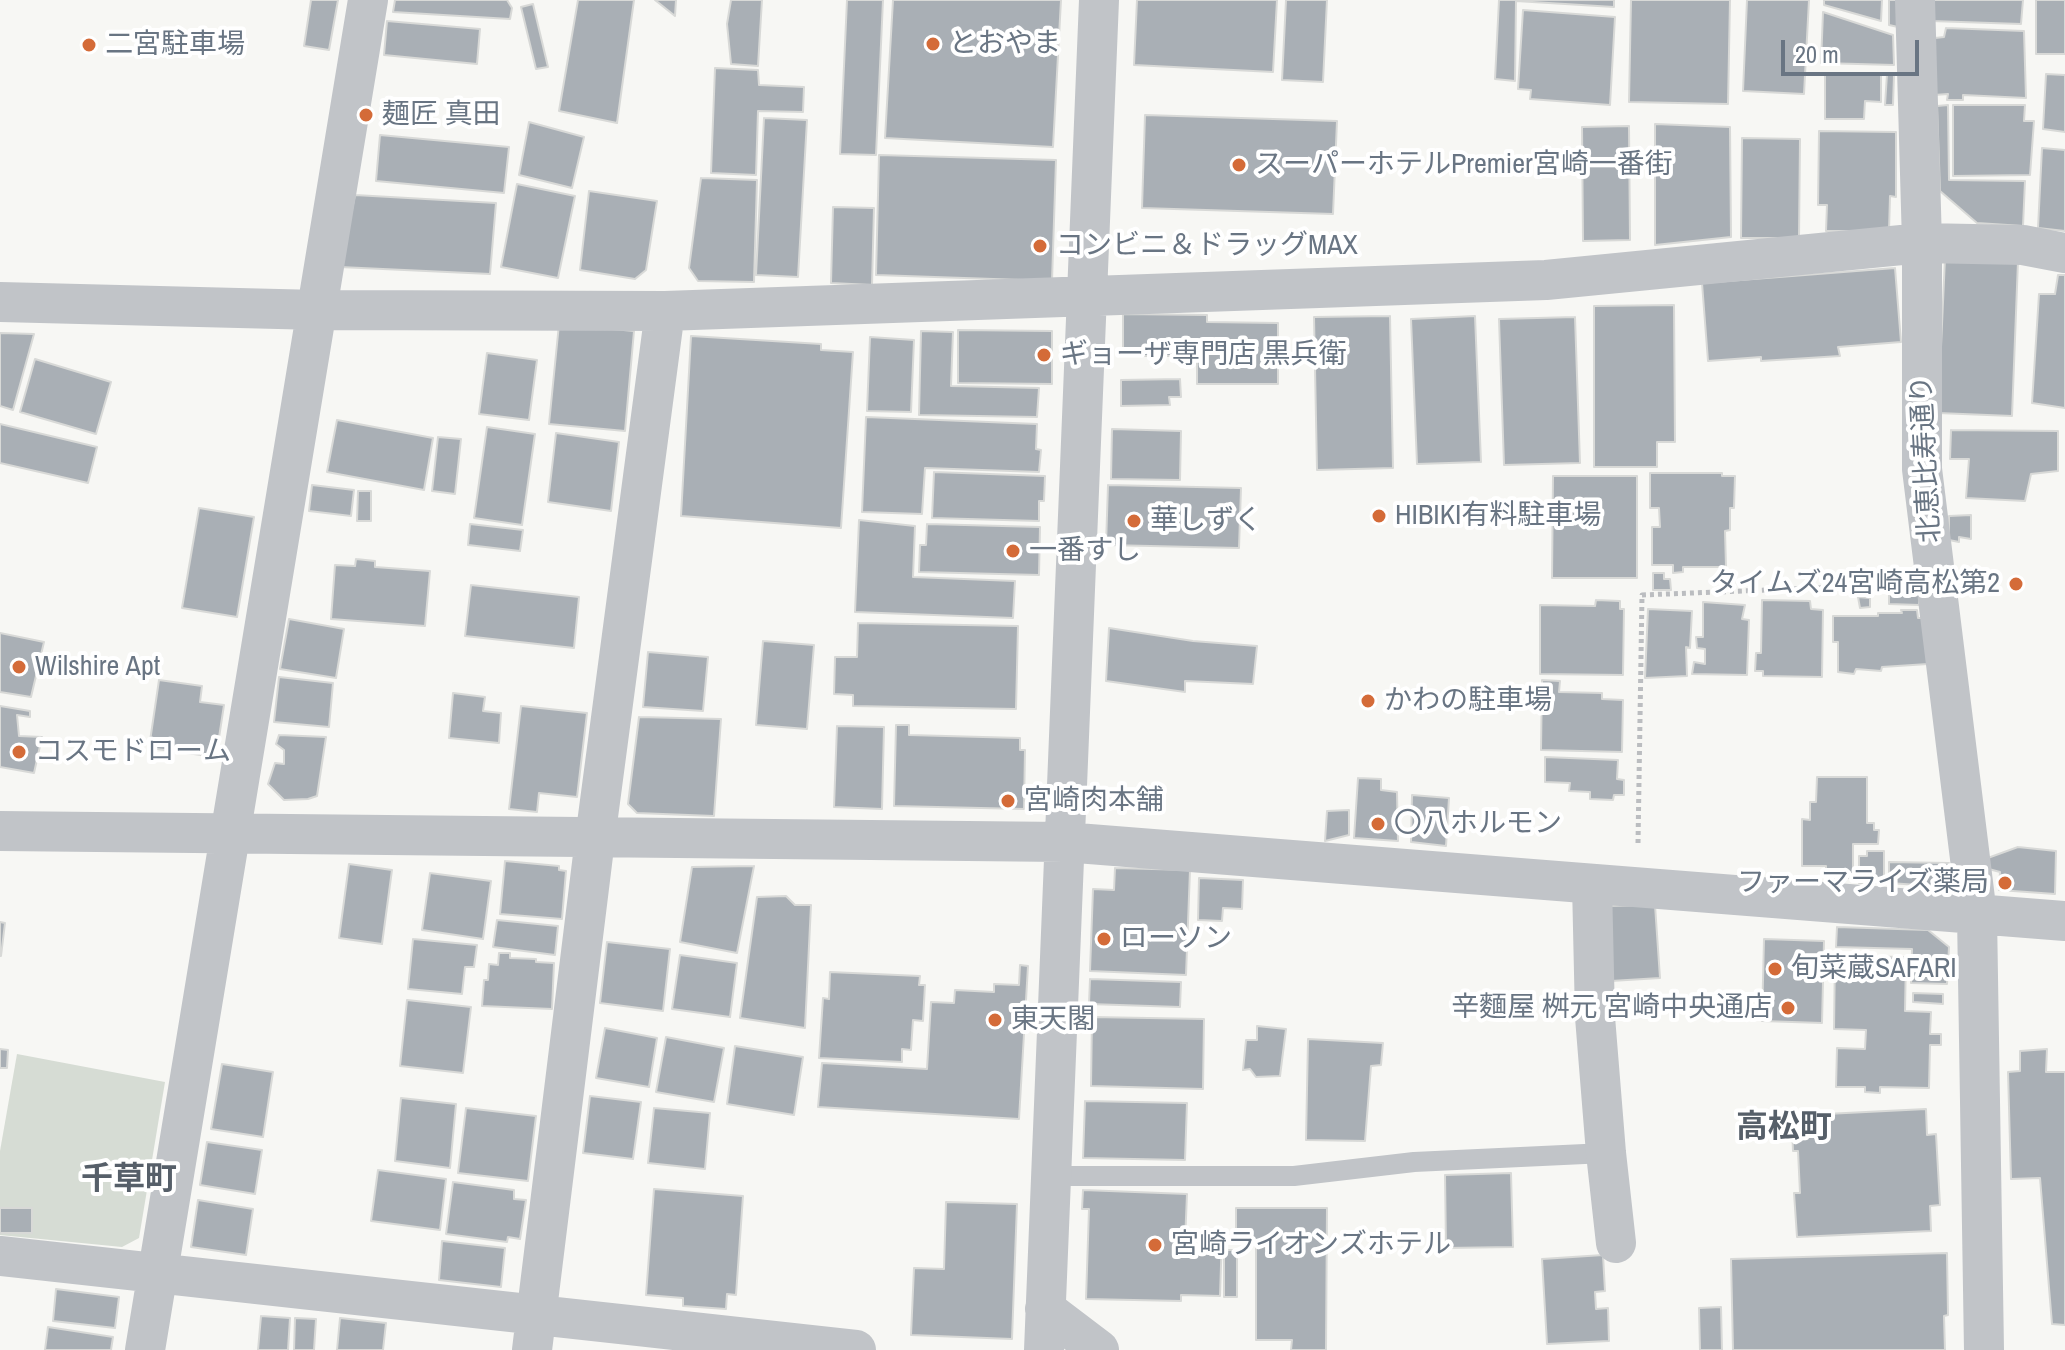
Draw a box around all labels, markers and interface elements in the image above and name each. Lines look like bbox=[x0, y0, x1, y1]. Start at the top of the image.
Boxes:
scale bar bbox=[1785, 24, 1923, 74]
place label: とおやま bbox=[949, 27, 1061, 61]
place label: 二宮駐車場 bbox=[105, 28, 245, 62]
marker: とおやま bbox=[924, 35, 942, 53]
marker: 二宮駐車場 bbox=[80, 36, 98, 54]
text: 20 m bbox=[1795, 38, 1839, 70]
place label: 麺匠 真田 bbox=[382, 98, 500, 132]
marker: 麺匠 真田 bbox=[357, 106, 375, 124]
place label: スーパーホテルPremier宮崎一番街 bbox=[1255, 148, 1673, 182]
marker: スーパーホテルPremier宮崎一番街 bbox=[1230, 156, 1248, 174]
place label: コンビニ＆ドラッグMAX bbox=[1056, 229, 1358, 263]
marker: コンビニ＆ドラッグMAX bbox=[1031, 237, 1049, 255]
place label: ギョーザ専門店 黒兵衛 bbox=[1060, 338, 1346, 372]
marker: ギョーザ専門店 黒兵衛 bbox=[1035, 346, 1053, 364]
street label: 北恵比寿通り bbox=[1906, 374, 1948, 544]
place label: HIBIKI有料駐車場 bbox=[1395, 499, 1601, 533]
place label: 華しずく bbox=[1150, 504, 1262, 538]
marker: HIBIKI有料駐車場 bbox=[1370, 507, 1388, 525]
marker: 華しずく bbox=[1125, 512, 1143, 530]
place label: 一番すし bbox=[1029, 534, 1141, 568]
marker: 一番すし bbox=[1004, 542, 1022, 560]
place label: タイムズ24宮崎高松第2 bbox=[1710, 567, 2000, 601]
marker: タイムズ24宮崎高松第2 bbox=[2007, 575, 2025, 593]
place label: Wilshire Apt bbox=[35, 650, 160, 684]
marker: Wilshire Apt bbox=[10, 658, 28, 676]
place label: かわの駐車場 bbox=[1384, 684, 1552, 718]
marker: かわの駐車場 bbox=[1359, 692, 1377, 710]
place label: コスモドローム bbox=[35, 735, 231, 769]
marker: コスモドローム bbox=[10, 743, 28, 761]
place label: 宮崎肉本舗 bbox=[1024, 784, 1164, 818]
marker: 宮崎肉本舗 bbox=[999, 792, 1017, 810]
place label: 〇八ホルモン bbox=[1394, 807, 1562, 841]
marker: 〇八ホルモン bbox=[1369, 815, 1387, 833]
place label: ファーマライズ薬局 bbox=[1737, 866, 1989, 900]
marker: ファーマライズ薬局 bbox=[1996, 874, 2014, 892]
place label: ローソン bbox=[1120, 922, 1232, 956]
marker: ローソン bbox=[1095, 930, 1113, 948]
place label: 旬菜蔵SAFARI bbox=[1791, 952, 1957, 986]
marker: 旬菜蔵SAFARI bbox=[1766, 960, 1784, 978]
place label: 辛麵屋 桝元 宮崎中央通店 bbox=[1451, 991, 1772, 1025]
marker: 辛麵屋 桝元 宮崎中央通店 bbox=[1779, 999, 1797, 1017]
place label: 東天閣 bbox=[1011, 1003, 1095, 1037]
marker: 東天閣 bbox=[986, 1011, 1004, 1029]
district label: 高松町 bbox=[1736, 1109, 1832, 1147]
district label: 千草町 bbox=[81, 1161, 177, 1199]
place label: 宮崎ライオンズホテル bbox=[1171, 1228, 1451, 1262]
marker: 宮崎ライオンズホテル bbox=[1146, 1236, 1164, 1254]

